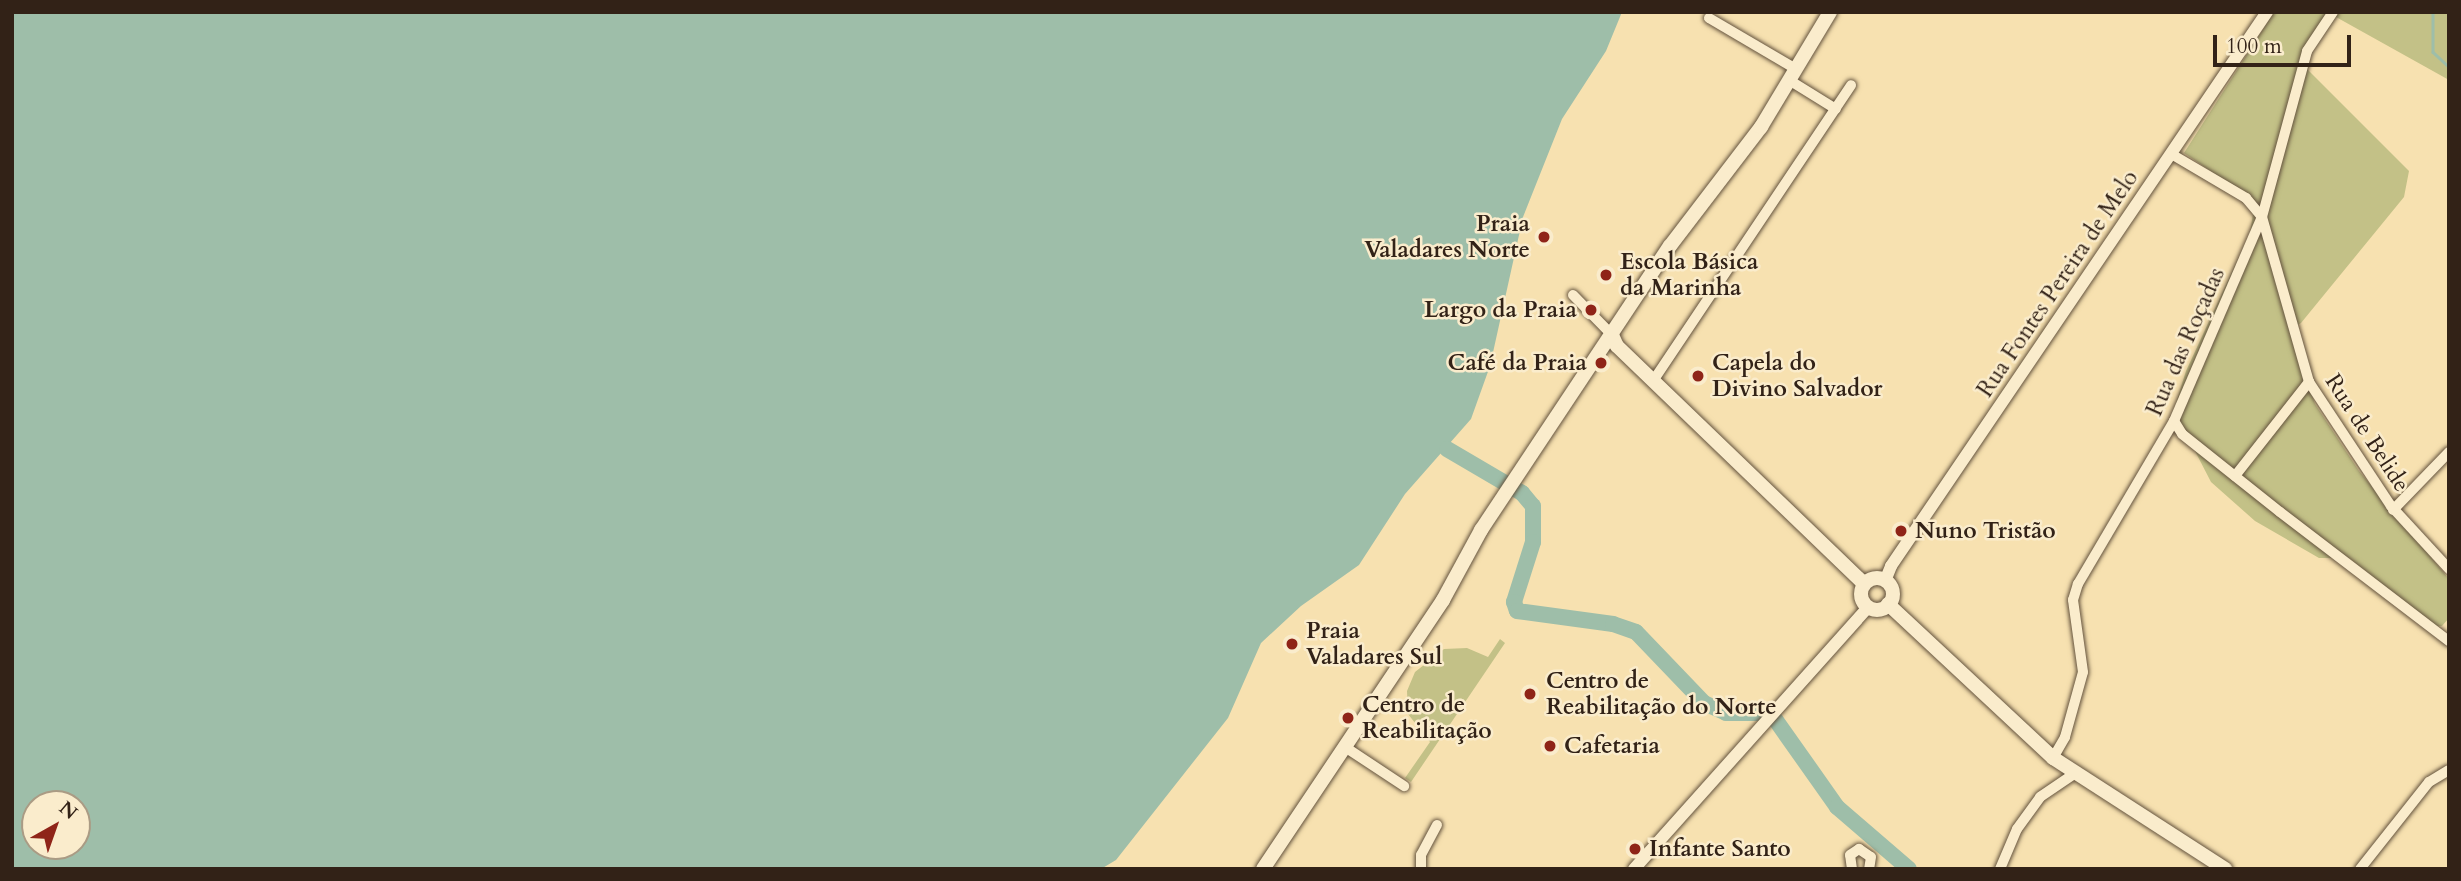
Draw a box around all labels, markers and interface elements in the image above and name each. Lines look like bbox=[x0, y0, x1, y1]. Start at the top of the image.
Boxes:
scale bar bbox=[2216, 21, 2354, 65]
text: 100 m bbox=[2226, 32, 2282, 61]
street label: Rua Fontes Pereira de Melo bbox=[1972, 165, 2144, 403]
place label: Praia Valadares Norte bbox=[1364, 210, 1530, 264]
marker: Praia Valadares Norte bbox=[1536, 229, 1552, 245]
place label: Escola Básica da Marinha bbox=[1620, 248, 1758, 302]
street label: Rua das Roçadas bbox=[2141, 264, 2231, 420]
marker: Escola Básica da Marinha bbox=[1598, 267, 1614, 283]
place label: Largo da Praia bbox=[1424, 296, 1577, 324]
marker: Largo da Praia bbox=[1583, 302, 1599, 318]
place label: Café da Praia bbox=[1448, 349, 1587, 377]
place label: Capela do Divino Salvador bbox=[1712, 349, 1883, 403]
marker: Café da Praia bbox=[1593, 355, 1609, 371]
marker: Capela do Divino Salvador bbox=[1690, 368, 1706, 384]
street label: Rua de Belide bbox=[2319, 369, 2415, 497]
place label: Nuno Tristão bbox=[1915, 517, 2056, 545]
marker: Nuno Tristão bbox=[1893, 523, 1909, 539]
place label: Praia Valadares Sul bbox=[1306, 617, 1442, 671]
marker: Praia Valadares Sul bbox=[1284, 636, 1300, 652]
place label: Centro de Reabilitação do Norte bbox=[1546, 667, 1777, 721]
marker: Centro de Reabilitação do Norte bbox=[1520, 684, 1540, 704]
place label: Centro de Reabilitação bbox=[1362, 691, 1492, 745]
marker: Centro de Reabilitação bbox=[1340, 710, 1356, 726]
place label: Cafetaria bbox=[1564, 732, 1660, 760]
marker: Cafetaria bbox=[1542, 738, 1558, 754]
north arrow bbox=[21, 790, 91, 860]
text: N bbox=[54, 795, 83, 826]
place label: Infante Santo bbox=[1649, 835, 1791, 863]
marker: Infante Santo bbox=[1627, 841, 1643, 857]

